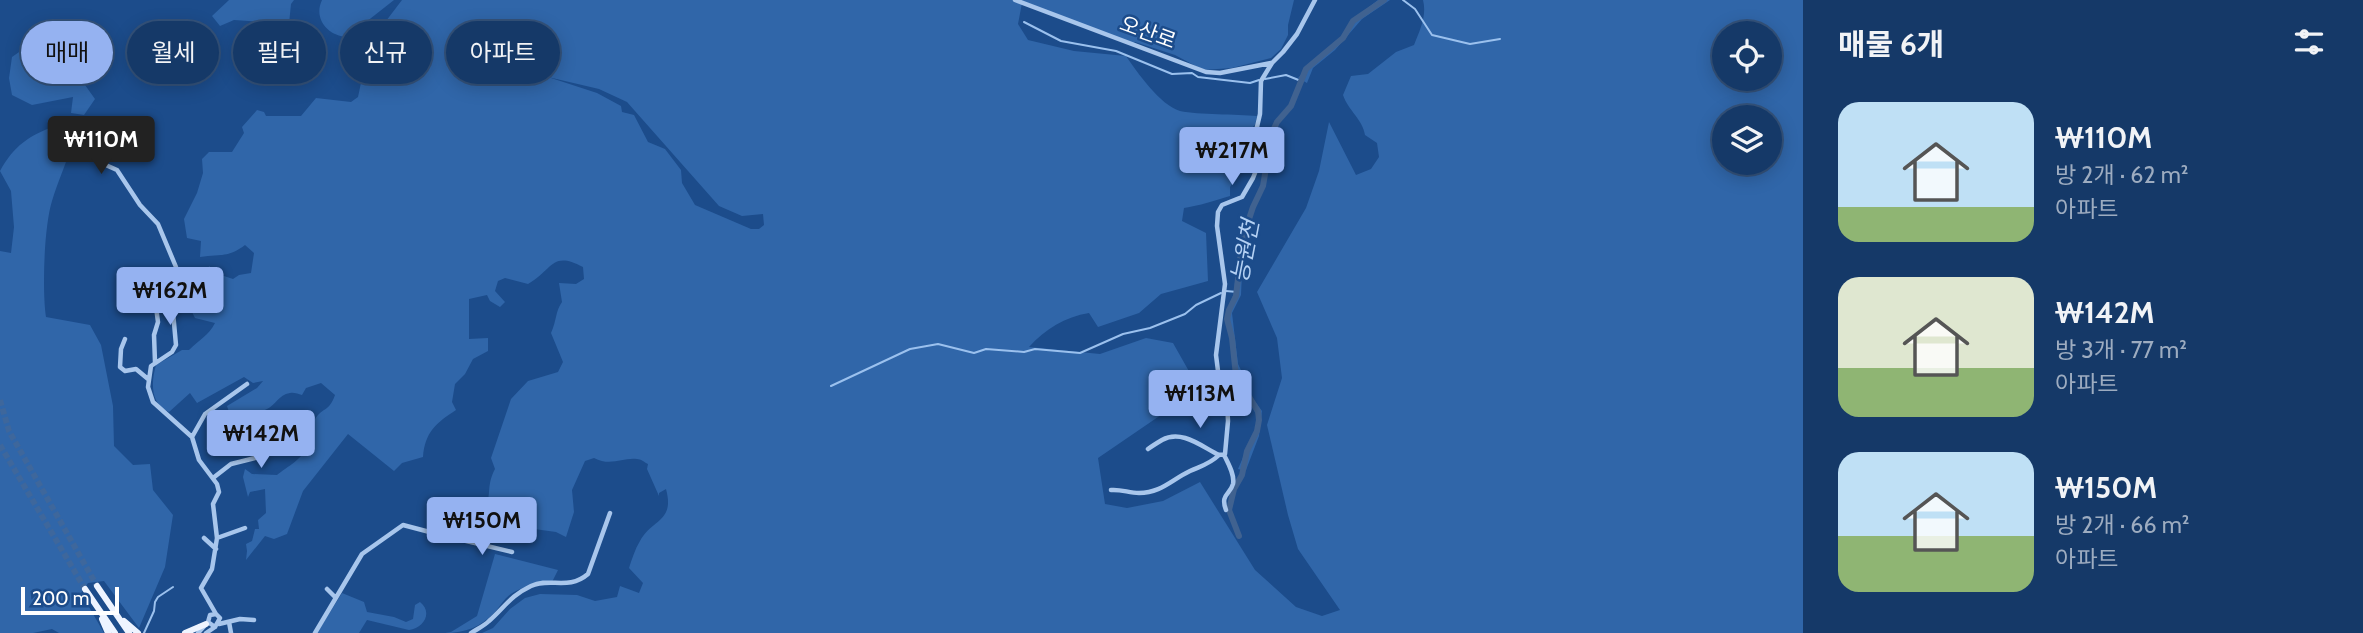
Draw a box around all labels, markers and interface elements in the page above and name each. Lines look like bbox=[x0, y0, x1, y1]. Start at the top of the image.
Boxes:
street label: 오산로 bbox=[1116, 10, 1180, 54]
chip: 매매 bbox=[21, 21, 113, 84]
chip: 월세 bbox=[127, 21, 219, 84]
chip: 필터 bbox=[233, 21, 326, 84]
chip: 신규 bbox=[340, 21, 432, 84]
chip: 아파트 bbox=[446, 21, 560, 84]
map controls bbox=[1712, 21, 1782, 175]
button: locate bbox=[1712, 21, 1782, 91]
icon: filters bbox=[2290, 23, 2328, 61]
text: 매물 6개 bbox=[1838, 26, 1944, 63]
button: layers bbox=[1712, 105, 1782, 175]
pin: ₩110M bbox=[52, 116, 150, 176]
text: ₩110M bbox=[2055, 119, 2152, 156]
text: ₩110M bbox=[64, 125, 138, 153]
pin: ₩217M bbox=[1183, 128, 1281, 187]
icon: home bbox=[1894, 130, 1978, 214]
text: ₩217M bbox=[1195, 136, 1269, 164]
text: 방 2개 · 62 m² bbox=[2055, 161, 2188, 189]
text: 아파트 bbox=[2055, 195, 2118, 223]
water label: 능원천 bbox=[1225, 214, 1265, 285]
pin: ₩162M bbox=[121, 268, 219, 327]
text: ₩162M bbox=[133, 276, 207, 304]
text: ₩142M bbox=[2055, 294, 2155, 331]
icon: home bbox=[1894, 305, 1978, 389]
text: 방 3개 · 77 m² bbox=[2055, 336, 2187, 364]
pin: ₩113M bbox=[1151, 370, 1249, 430]
text: 아파트 bbox=[2055, 370, 2118, 398]
text: ₩113M bbox=[1165, 379, 1235, 407]
pin: ₩142M bbox=[212, 410, 310, 470]
text: ₩142M bbox=[223, 419, 299, 447]
text: ₩150M bbox=[2055, 469, 2157, 506]
icon: home bbox=[1894, 480, 1978, 564]
pin: ₩150M bbox=[433, 498, 531, 557]
text: ₩150M bbox=[443, 506, 521, 534]
text: 방 2개 · 66 m² bbox=[2055, 511, 2189, 539]
text: 아파트 bbox=[2055, 545, 2118, 573]
scale bar bbox=[21, 584, 119, 616]
text: 200 m bbox=[32, 587, 89, 610]

